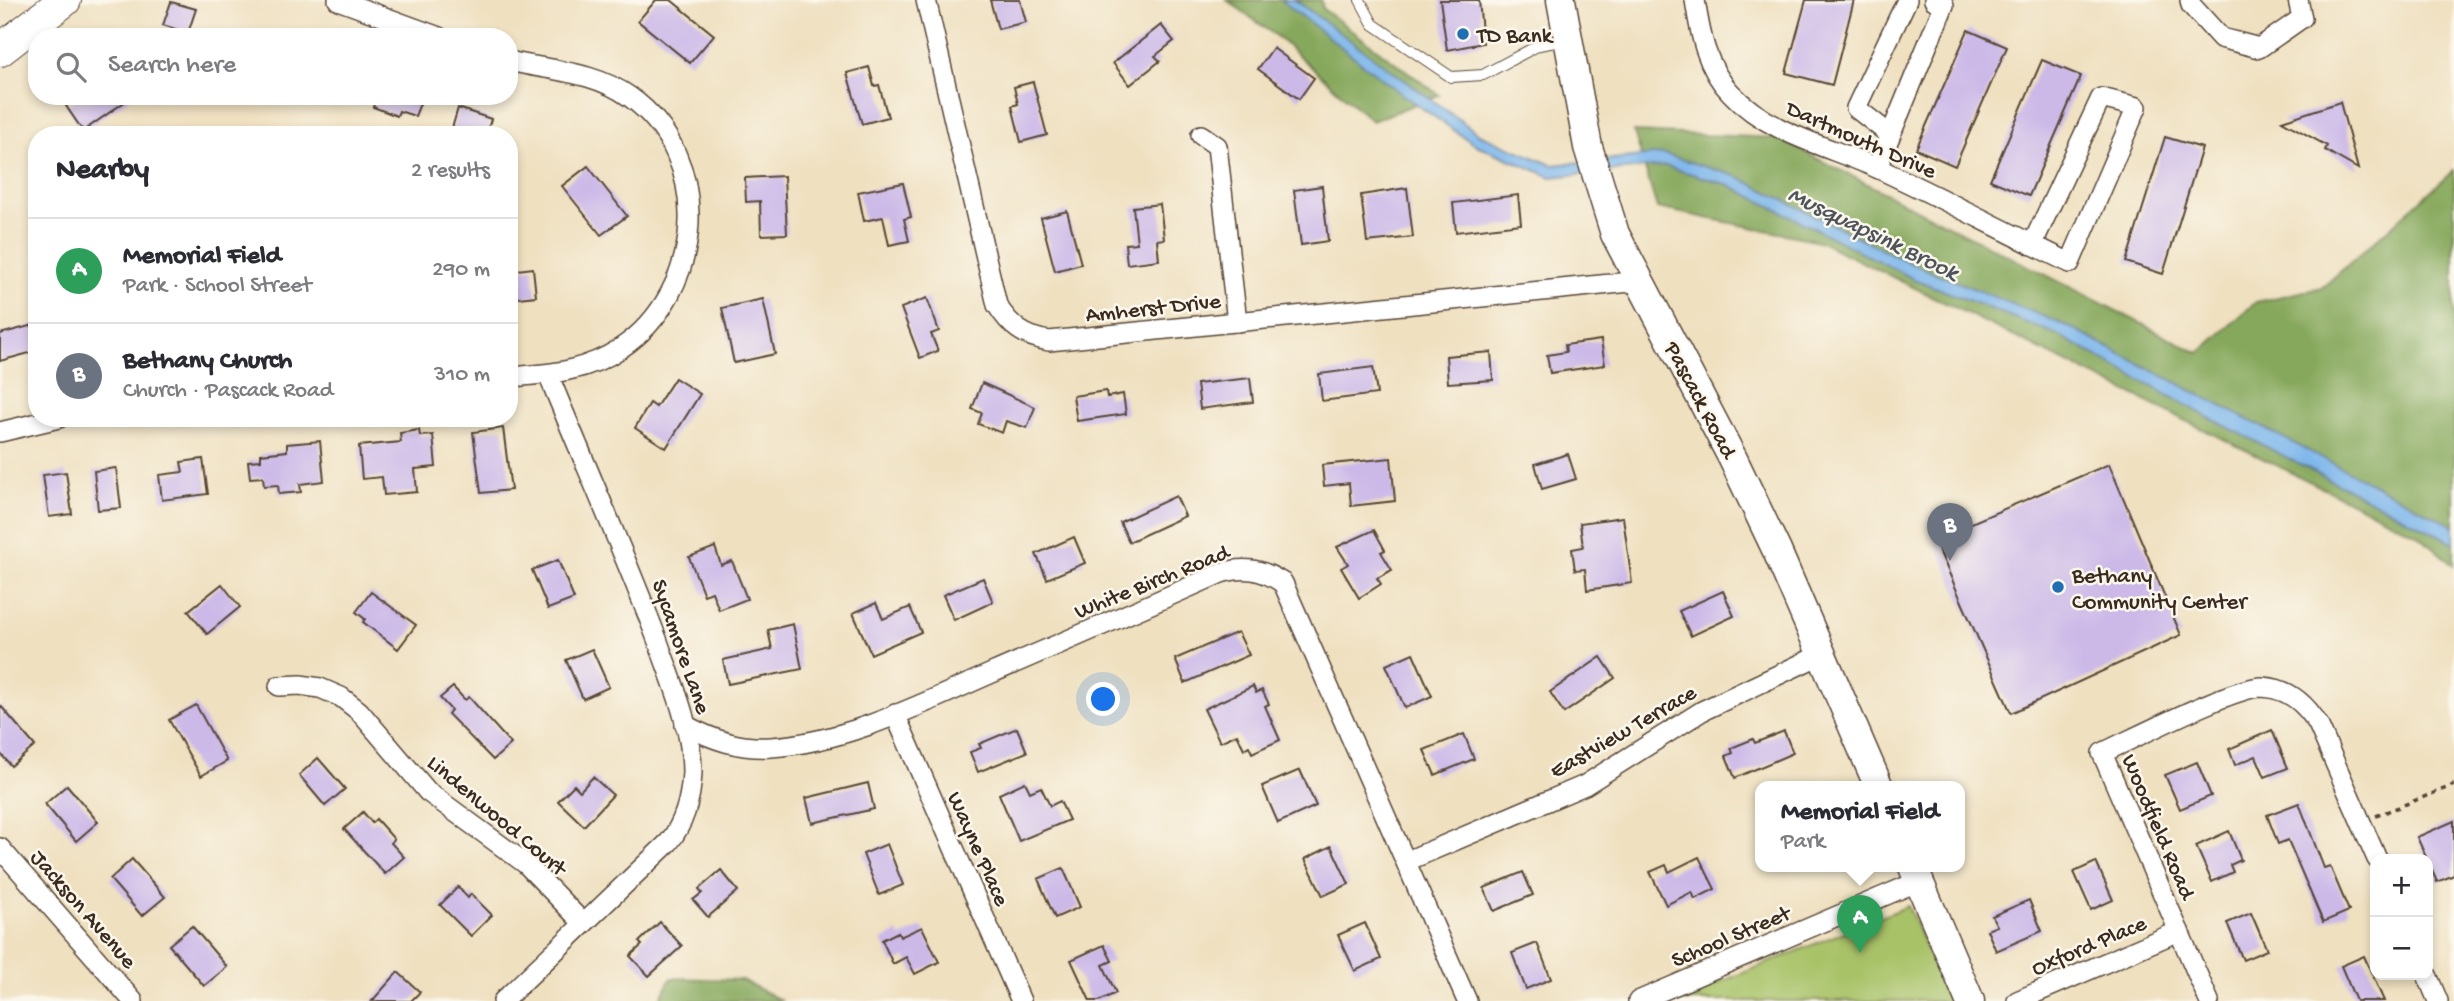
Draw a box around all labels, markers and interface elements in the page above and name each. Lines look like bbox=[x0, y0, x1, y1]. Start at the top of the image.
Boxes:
place label: TD Bank bbox=[1475, 24, 1555, 51]
marker: TD Bank bbox=[1455, 26, 1471, 42]
search box bbox=[28, 28, 518, 105]
icon: search bbox=[52, 48, 90, 86]
text: Search here bbox=[108, 51, 236, 82]
street label: Dartmouth Drive bbox=[1779, 95, 1941, 187]
text: Nearby bbox=[56, 154, 149, 189]
text: 2 results bbox=[411, 158, 490, 185]
water label: Musquapsink Brook bbox=[1783, 181, 1964, 290]
text: Memorial Field bbox=[123, 242, 281, 273]
text: A bbox=[72, 257, 86, 284]
text: 290 m bbox=[432, 257, 490, 284]
text: Park · School Street bbox=[123, 273, 312, 300]
street label: Amherst Drive bbox=[1084, 289, 1223, 330]
street label: Pascack Road bbox=[1656, 337, 1742, 465]
text: Bethany Church bbox=[123, 347, 292, 378]
text: B bbox=[73, 362, 85, 389]
text: 310 m bbox=[434, 362, 490, 389]
text: Church · Pascack Road bbox=[123, 378, 333, 405]
pin: B bbox=[1927, 503, 1973, 561]
street label: White Birch Road bbox=[1071, 539, 1235, 627]
place label: Bethany Community Center bbox=[2071, 564, 2248, 617]
street label: Sycamore Lane bbox=[644, 576, 716, 719]
marker: Bethany Community Center bbox=[2050, 579, 2066, 595]
street label: Eastview Terrace bbox=[1546, 680, 1703, 786]
your location bbox=[1086, 682, 1120, 716]
street label: Lindenwood Court bbox=[420, 750, 572, 884]
street label: Woodfield Road bbox=[2114, 751, 2200, 905]
popup bbox=[1755, 781, 1965, 872]
street label: Wayne Place bbox=[940, 788, 1014, 912]
text: Memorial Field bbox=[1781, 798, 1939, 829]
text: Park bbox=[1781, 829, 1825, 856]
street label: Jackson Avenue bbox=[23, 845, 142, 976]
map controls bbox=[2370, 854, 2433, 980]
button: + bbox=[2370, 854, 2433, 917]
pin: A bbox=[1837, 895, 1883, 953]
street label: School Street bbox=[1668, 900, 1796, 975]
street label: Oxford Place bbox=[2028, 910, 2152, 984]
button: − bbox=[2370, 917, 2433, 980]

